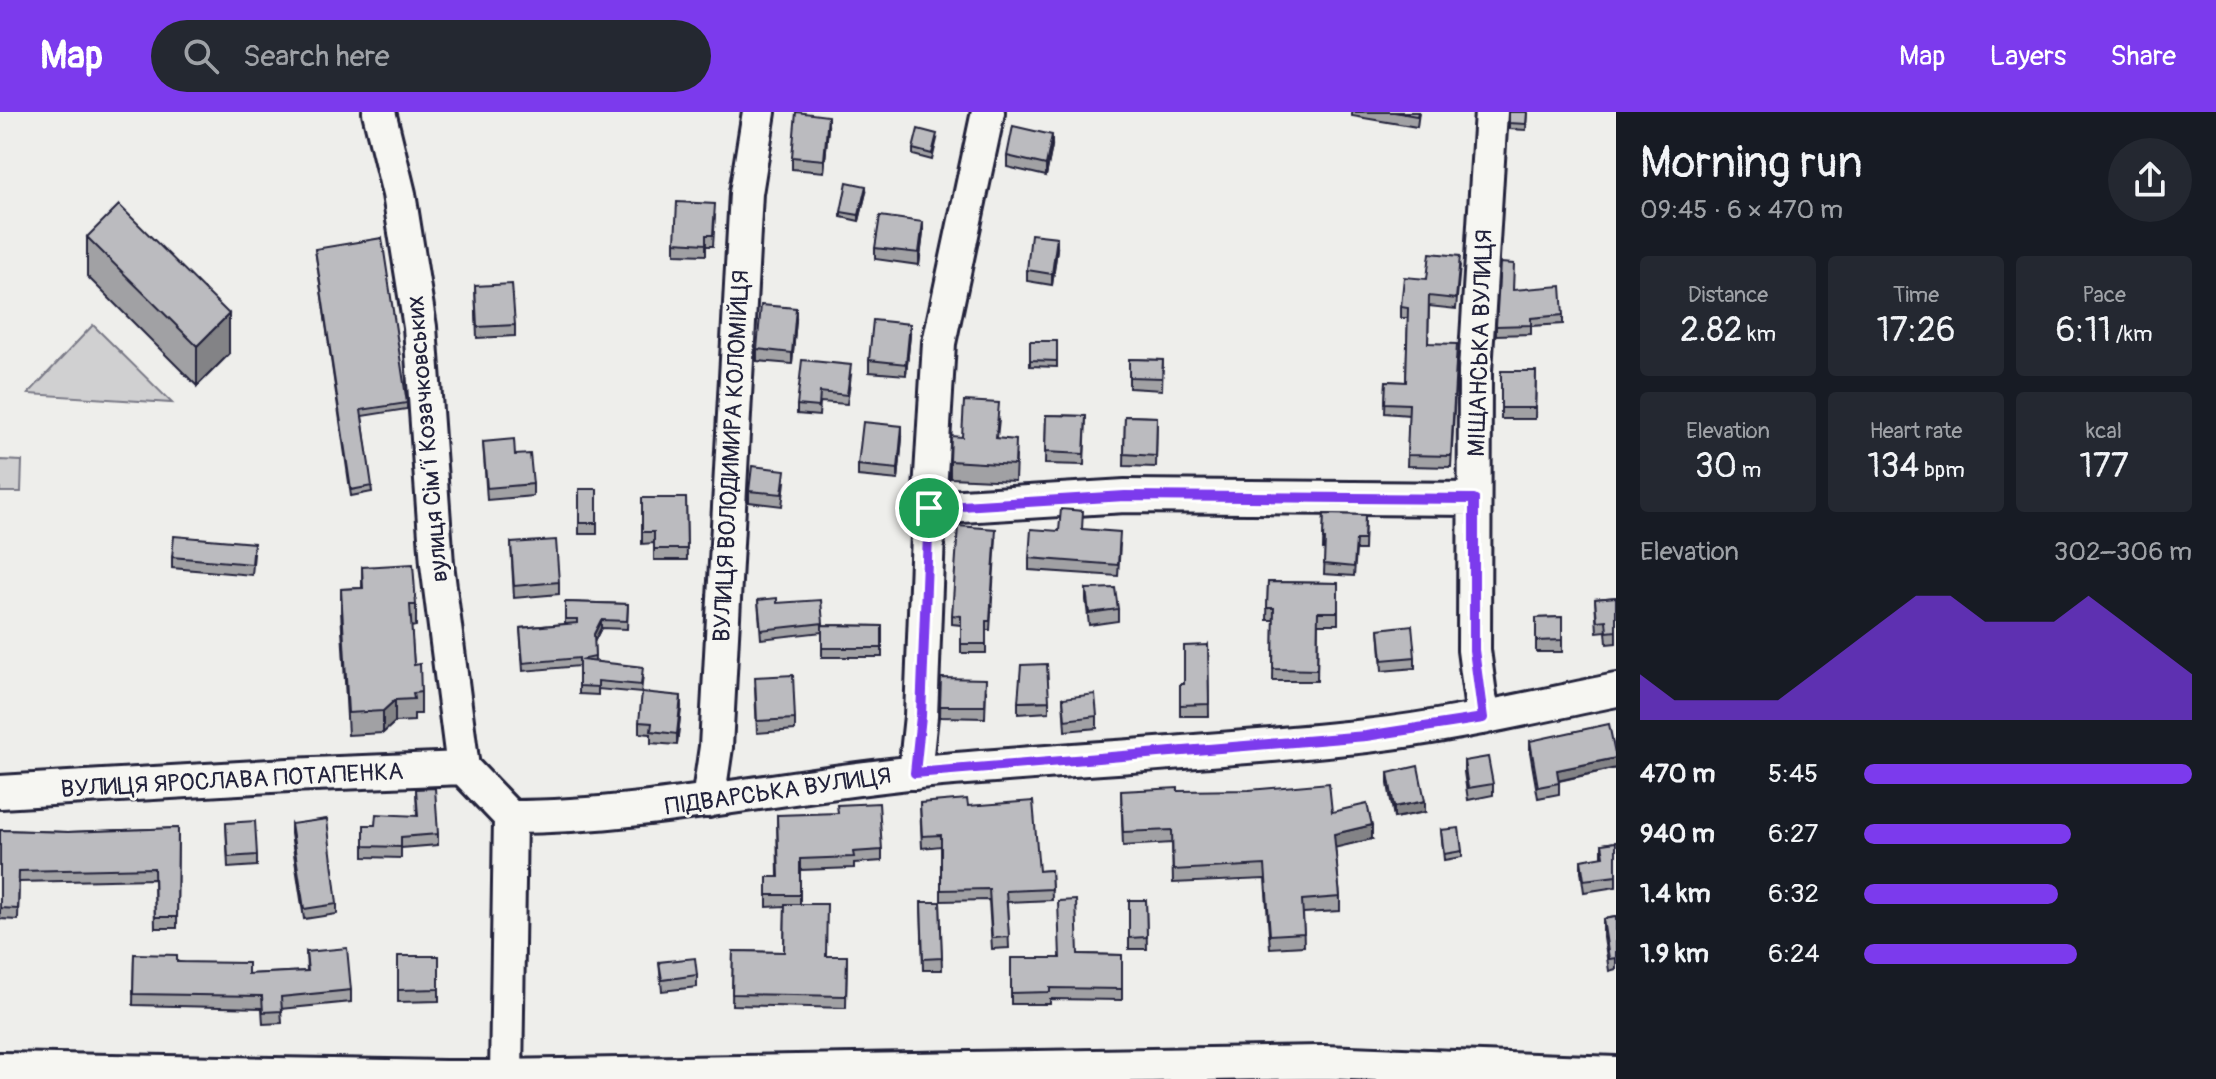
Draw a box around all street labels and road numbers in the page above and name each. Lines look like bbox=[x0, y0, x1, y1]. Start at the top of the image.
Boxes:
street label: МІЩАНСЬКА ВУЛИЦЯ bbox=[1462, 229, 1499, 457]
street label: ВУЛИЦЯ ВОЛОДИМИРА КОЛОМІЙЦЯ bbox=[707, 269, 756, 643]
street label: вулиця Сімʼї Козачковських bbox=[401, 294, 454, 584]
street label: ВУЛИЦЯ ЯРОСЛАВА ПОТАПЕНКА bbox=[60, 757, 404, 804]
street label: ПІДВАРСЬКА ВУЛИЦЯ bbox=[663, 761, 893, 822]

